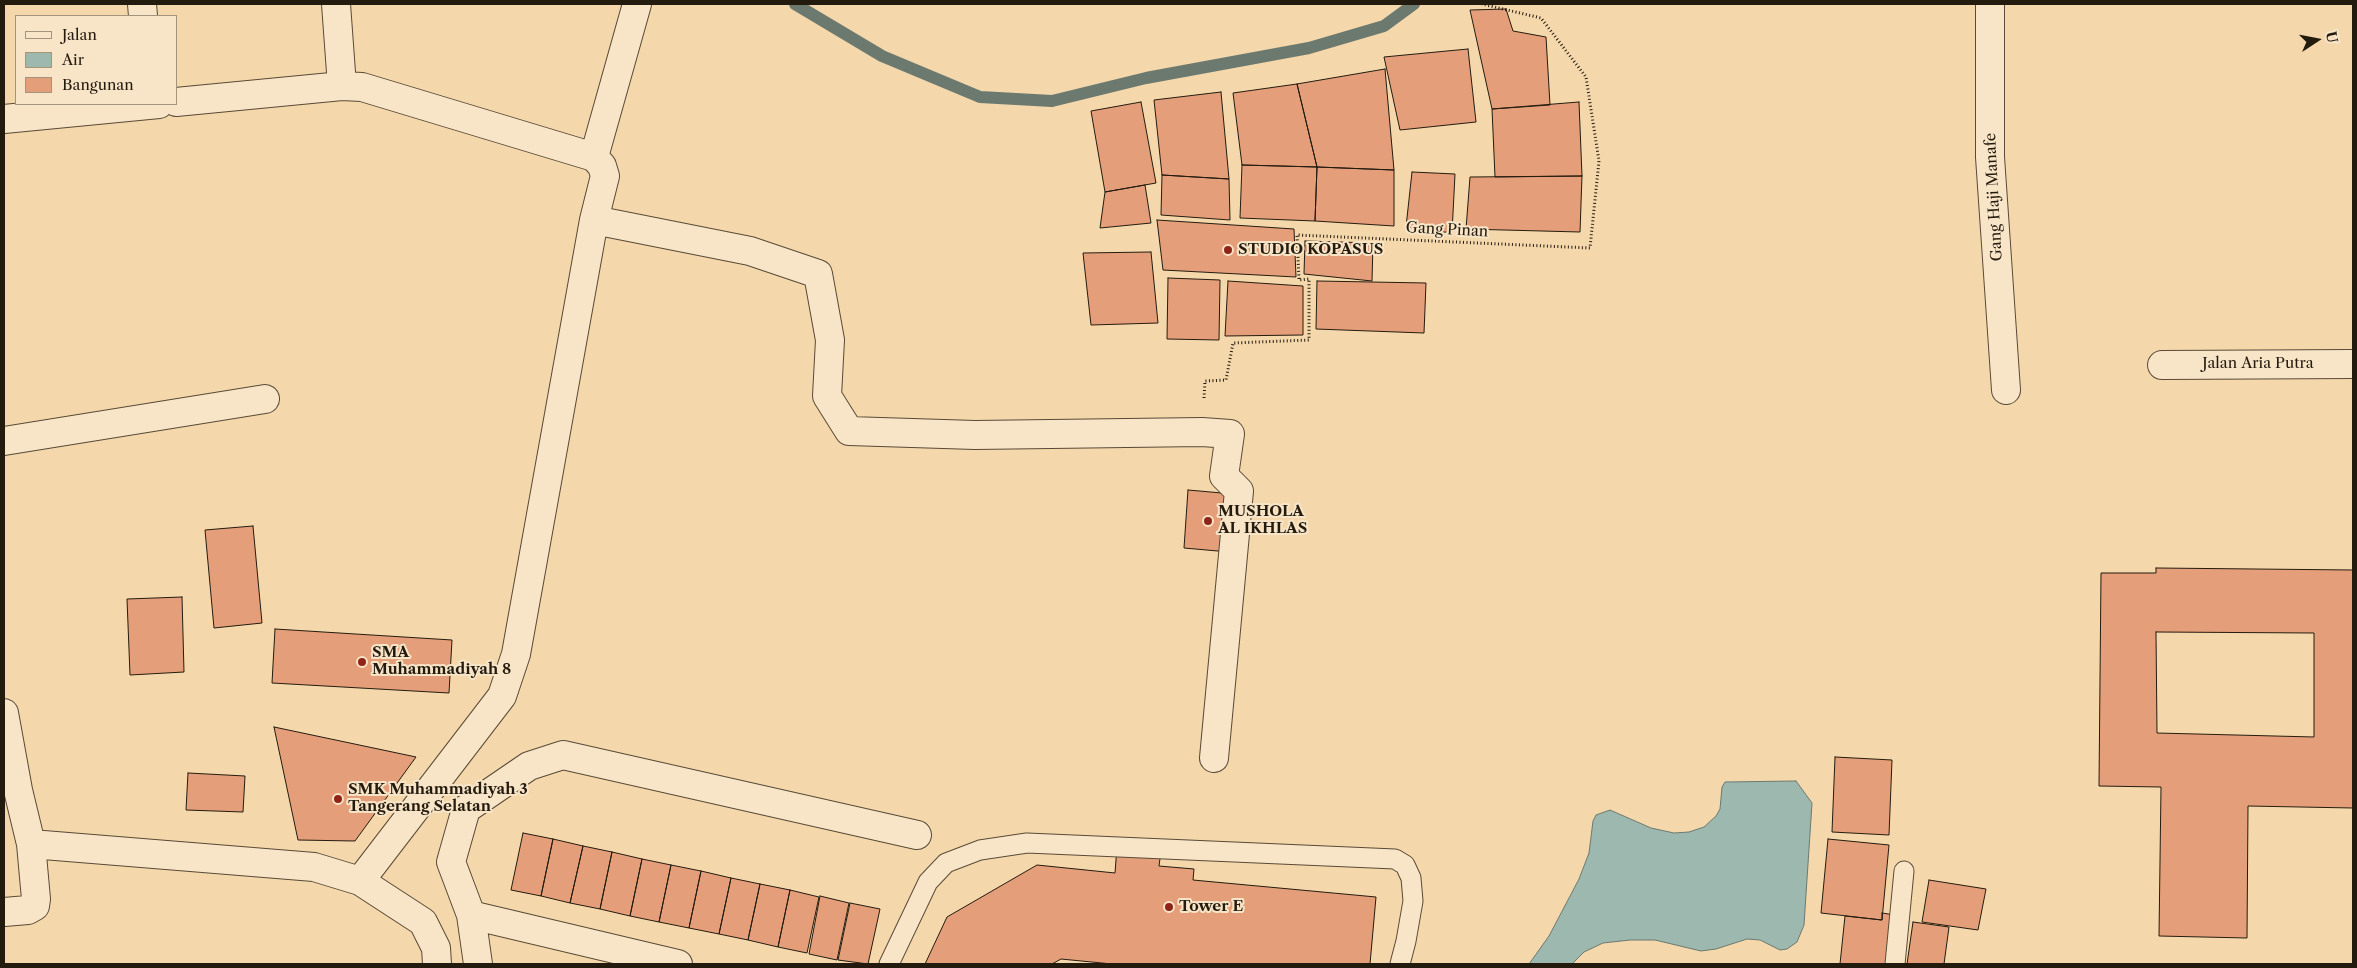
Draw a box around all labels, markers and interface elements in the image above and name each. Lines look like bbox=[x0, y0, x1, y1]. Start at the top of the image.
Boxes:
legend bbox=[15, 15, 178, 105]
north arrow bbox=[2292, 15, 2342, 65]
text: Jalan bbox=[62, 25, 97, 44]
text: U bbox=[2322, 30, 2342, 44]
text: Air bbox=[62, 50, 84, 69]
text: Bangunan bbox=[62, 75, 134, 94]
street label: Gang Haji Manafe bbox=[1982, 132, 2006, 262]
street label: Gang Pinan bbox=[1405, 219, 1489, 241]
place label: STUDIO KOPASUS bbox=[1238, 241, 1383, 259]
marker: STUDIO KOPASUS bbox=[1222, 244, 1234, 256]
street label: Jalan Aria Putra bbox=[2202, 355, 2314, 373]
place label: MUSHOLA AL IKHLAS bbox=[1218, 503, 1307, 538]
marker: MUSHOLA AL IKHLAS bbox=[1202, 515, 1214, 527]
place label: SMA Muhammadiyah 8 bbox=[372, 644, 511, 679]
marker: SMA Muhammadiyah 8 bbox=[356, 656, 368, 668]
place label: SMK Muhammadiyah 3 Tangerang Selatan bbox=[348, 781, 528, 816]
marker: SMK Muhammadiyah 3 Tangerang Selatan bbox=[332, 793, 344, 805]
place label: Tower E bbox=[1179, 898, 1243, 916]
marker: Tower E bbox=[1163, 901, 1175, 913]

